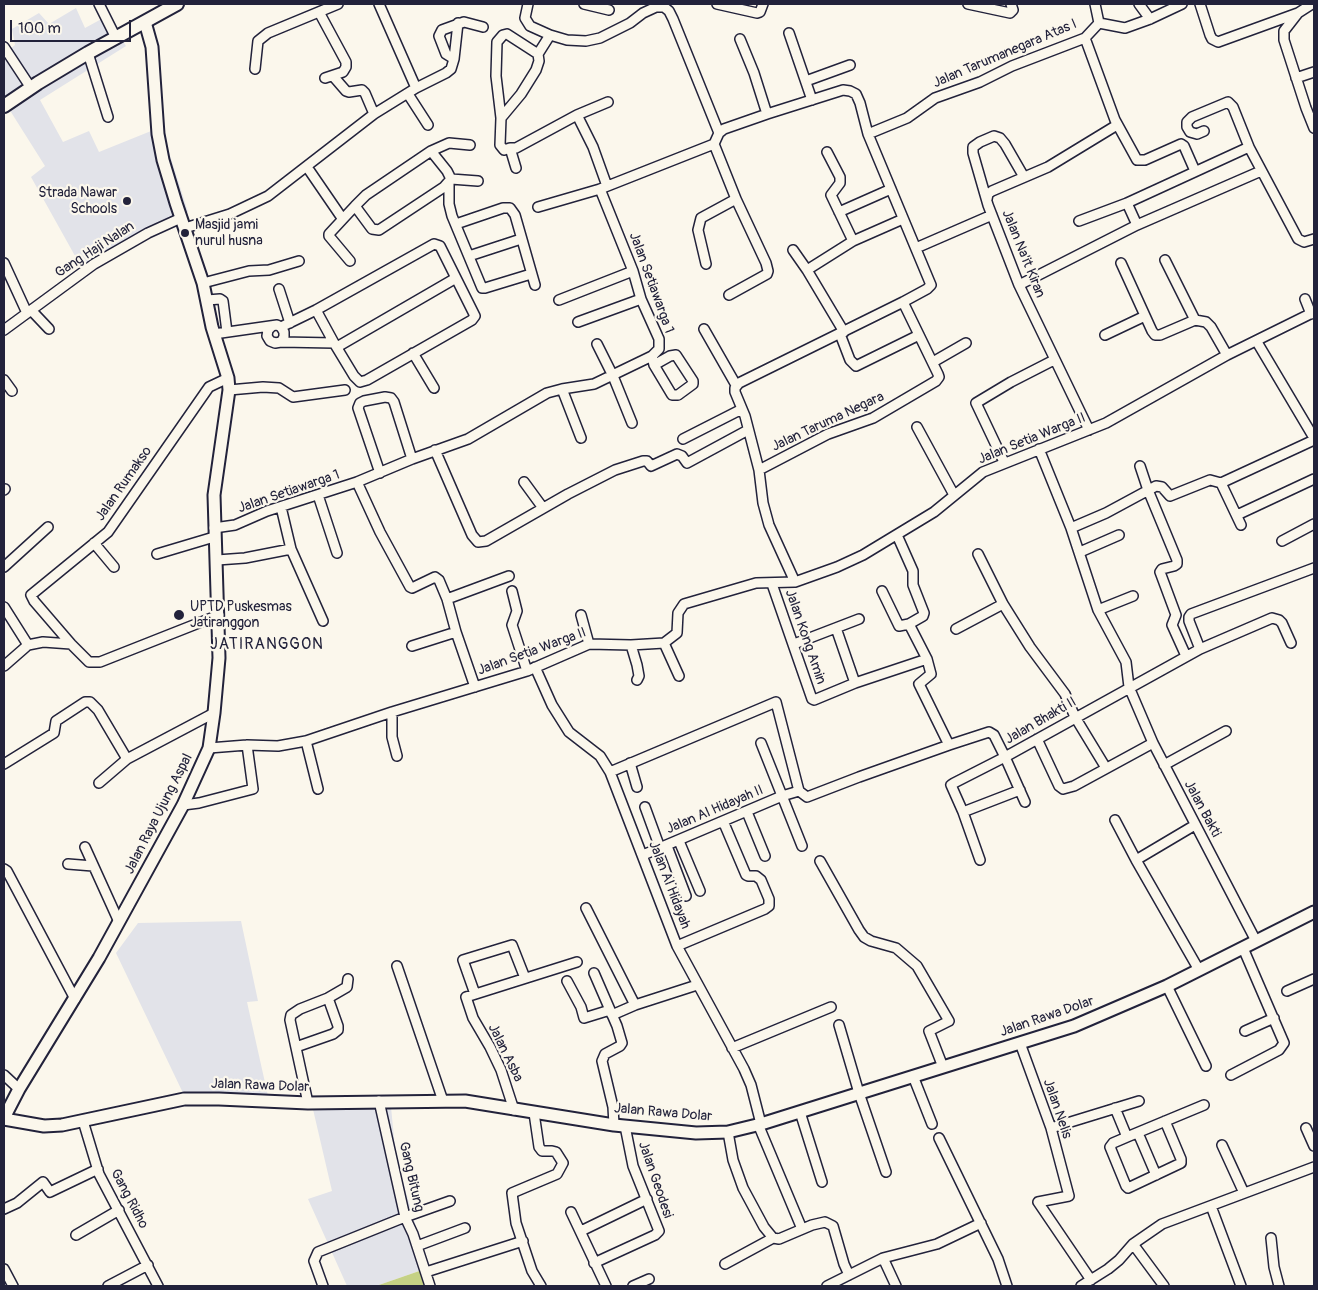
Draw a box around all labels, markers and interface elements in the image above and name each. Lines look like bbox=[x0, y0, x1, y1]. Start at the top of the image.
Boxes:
scale bar bbox=[12, 10, 134, 42]
street label: Jalan Tarumanegara Atas I bbox=[931, 16, 1079, 92]
text: 100 m bbox=[18, 19, 61, 38]
place label: Strada Nawar Schools bbox=[38, 185, 117, 218]
marker: Strada Nawar Schools bbox=[121, 195, 133, 207]
street label: Jalan Na'it Kiran bbox=[998, 208, 1048, 300]
place label: Masjid jami nurul husna bbox=[195, 217, 263, 250]
street label: Gang Haji Nalan bbox=[52, 218, 138, 282]
marker: Masjid jami nurul husna bbox=[179, 227, 191, 239]
street label: Jalan Setiawarga 1 bbox=[625, 230, 677, 336]
street label: Jalan Taruma Negara bbox=[769, 389, 887, 455]
street label: Jalan Setia Warga II bbox=[976, 410, 1088, 468]
street label: Jalan Rumakso bbox=[92, 444, 156, 524]
street label: Jalan Setiawarga 1 bbox=[236, 467, 342, 517]
street label: Jalan Kong Amin bbox=[781, 587, 829, 687]
place label: UPTD Puskesmas Jatiranggon bbox=[190, 599, 292, 632]
marker: UPTD Puskesmas Jatiranggon bbox=[172, 608, 186, 622]
street label: Jalan Setia Warga II bbox=[475, 625, 589, 679]
district label: JATIRANGGON bbox=[209, 635, 325, 655]
street label: Jalan Bhakti II bbox=[1002, 694, 1080, 748]
street label: Jalan Raya Ujung Aspal bbox=[121, 751, 197, 877]
street label: Jalan Bakti bbox=[1180, 778, 1224, 840]
street label: Jalan Al Hidayah II bbox=[664, 782, 766, 838]
street label: Jalan Al Hidayah bbox=[645, 839, 693, 931]
street label: Jalan Rawa Dolar bbox=[998, 993, 1096, 1041]
street label: Jalan Asba bbox=[484, 1021, 526, 1085]
street label: Jalan Rawa Dolar bbox=[211, 1076, 309, 1096]
street label: Jalan Nelis bbox=[1039, 1077, 1075, 1141]
street label: Jalan Rawa Dolar bbox=[613, 1100, 713, 1126]
street label: Jalan Geodesi bbox=[634, 1139, 676, 1221]
street label: Gang Bitung bbox=[395, 1140, 427, 1214]
street label: Gang Ridho bbox=[106, 1166, 152, 1232]

